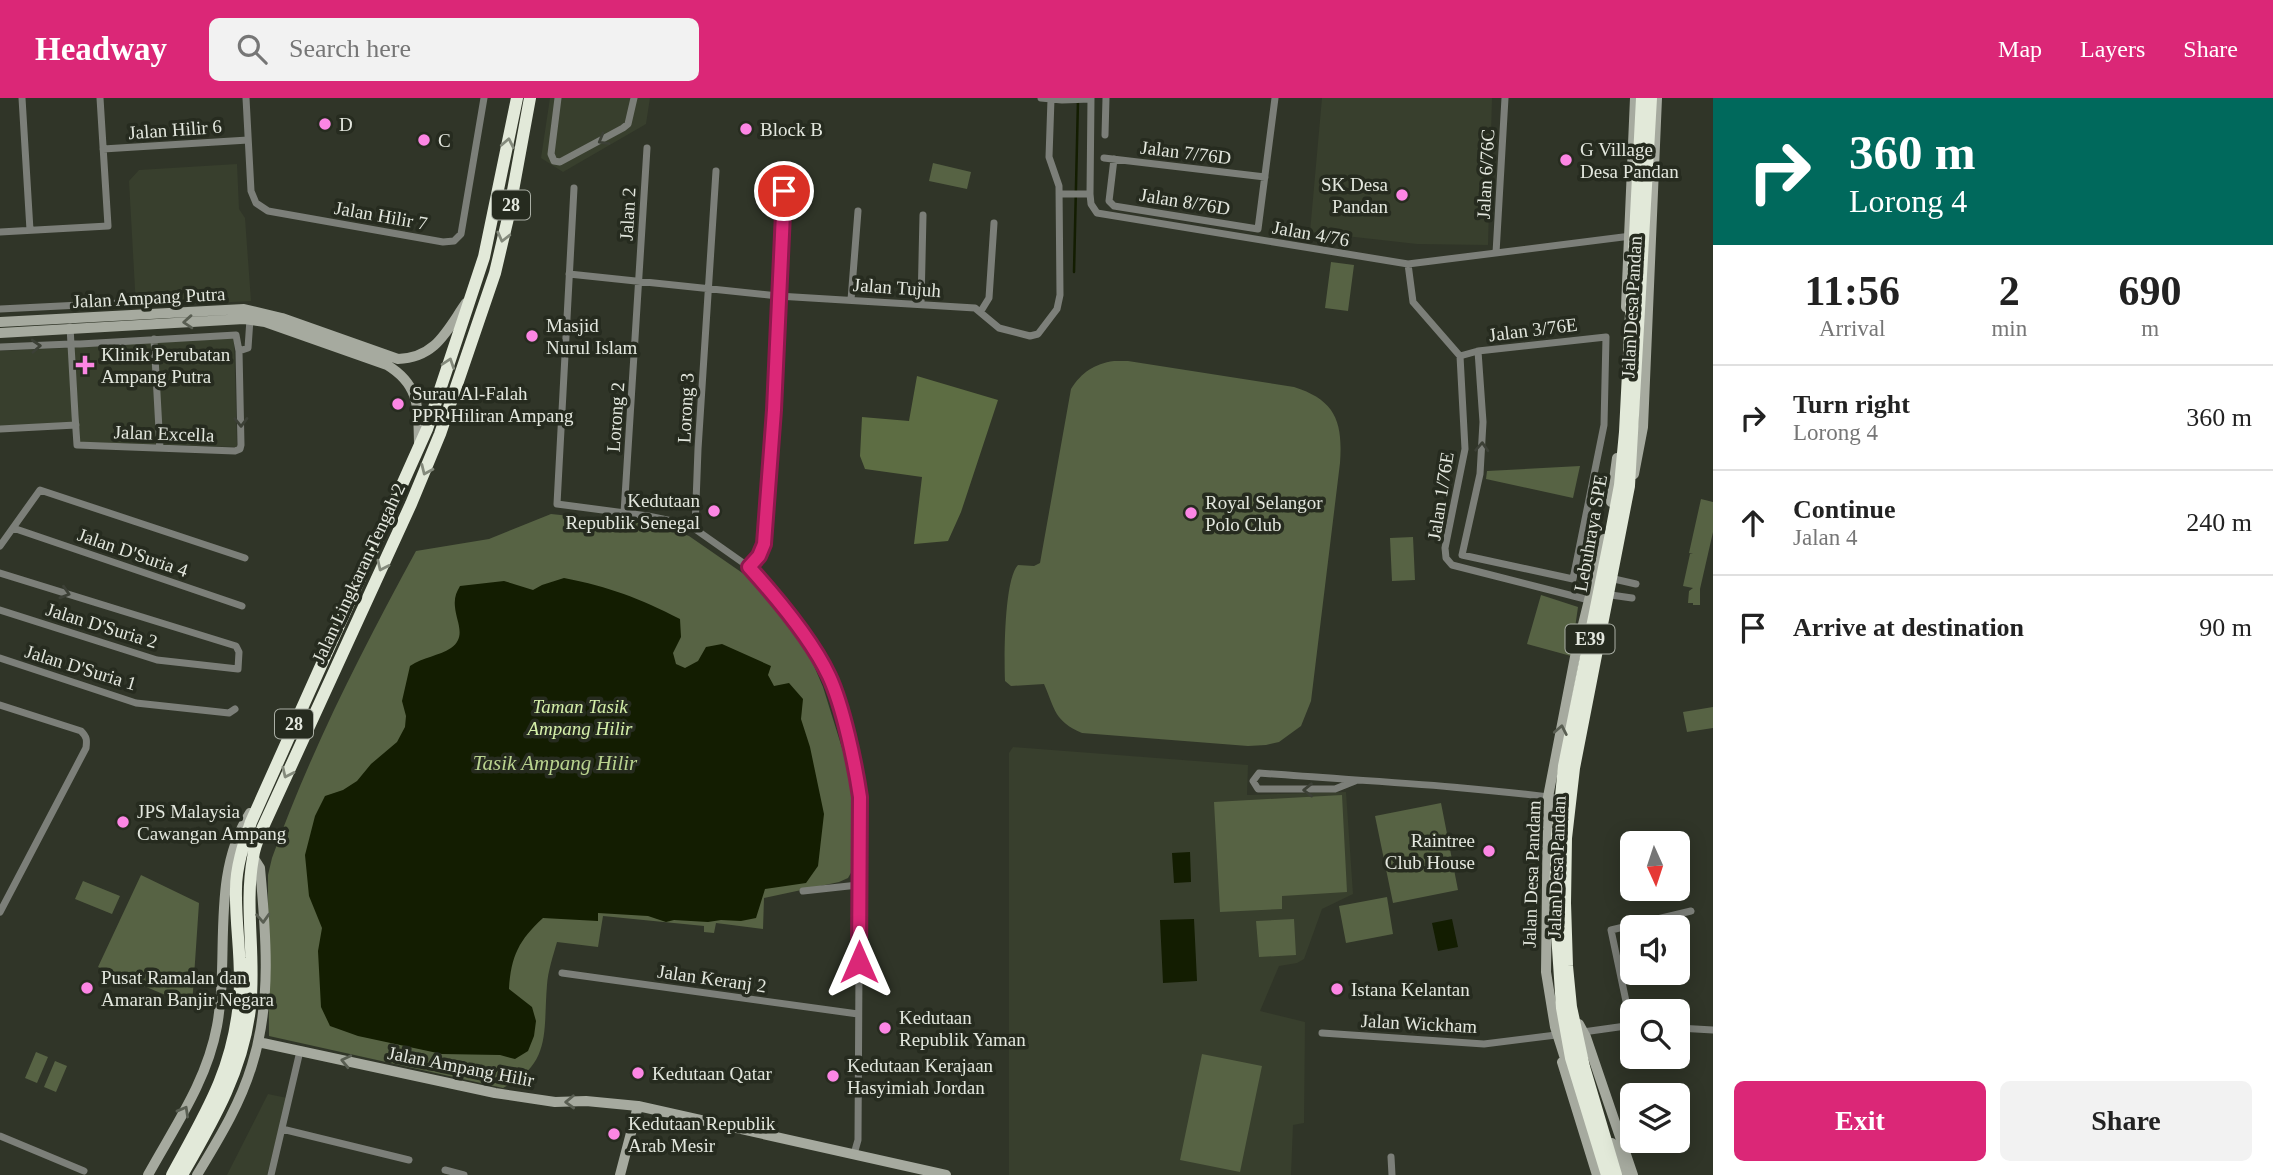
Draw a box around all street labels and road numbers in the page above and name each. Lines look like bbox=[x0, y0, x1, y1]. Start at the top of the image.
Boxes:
street label: Jalan Hilir 6 bbox=[127, 116, 223, 143]
street label: Jalan 6/76C bbox=[1473, 128, 1498, 220]
street label: Jalan 7/76D bbox=[1139, 137, 1233, 168]
street label: Jalan 8/76D bbox=[1138, 184, 1232, 219]
street label: Jalan 2 bbox=[616, 187, 639, 241]
road number: 28 bbox=[492, 190, 530, 220]
street label: Jalan Hilir 7 bbox=[333, 197, 429, 234]
street label: Jalan 4/76 bbox=[1271, 216, 1351, 251]
street label: Jalan Desa Pandan bbox=[1617, 235, 1646, 379]
street label: Jalan Tujuh bbox=[852, 274, 942, 301]
street label: Jalan Ampang Putra bbox=[72, 283, 227, 312]
street label: Jalan 3/76E bbox=[1488, 314, 1579, 345]
street label: Lorong 3 bbox=[673, 372, 698, 444]
street label: Lorong 2 bbox=[603, 381, 628, 453]
street label: Jalan Excella bbox=[113, 421, 215, 446]
street label: Jalan 1/76E bbox=[1423, 450, 1458, 542]
street label: Lebuhraya SPE bbox=[1570, 473, 1611, 593]
street label: Jalan Lingkaran Tengah 2 bbox=[307, 480, 409, 667]
street label: Jalan D'Suria 4 bbox=[75, 524, 191, 581]
street label: Jalan D'Suria 2 bbox=[44, 599, 160, 652]
road number: E39 bbox=[1566, 624, 1614, 654]
street label: Jalan D'Suria 1 bbox=[23, 641, 139, 694]
road number: 28 bbox=[275, 710, 313, 738]
street label: Jalan Desa Pandan bbox=[1544, 795, 1569, 939]
street label: Jalan Desa Pandam bbox=[1518, 800, 1545, 948]
street label: Jalan Keranj 2 bbox=[656, 960, 768, 997]
street label: Jalan Wickham bbox=[1360, 1010, 1478, 1037]
street label: Jalan Ampang Hilir bbox=[386, 1042, 537, 1091]

